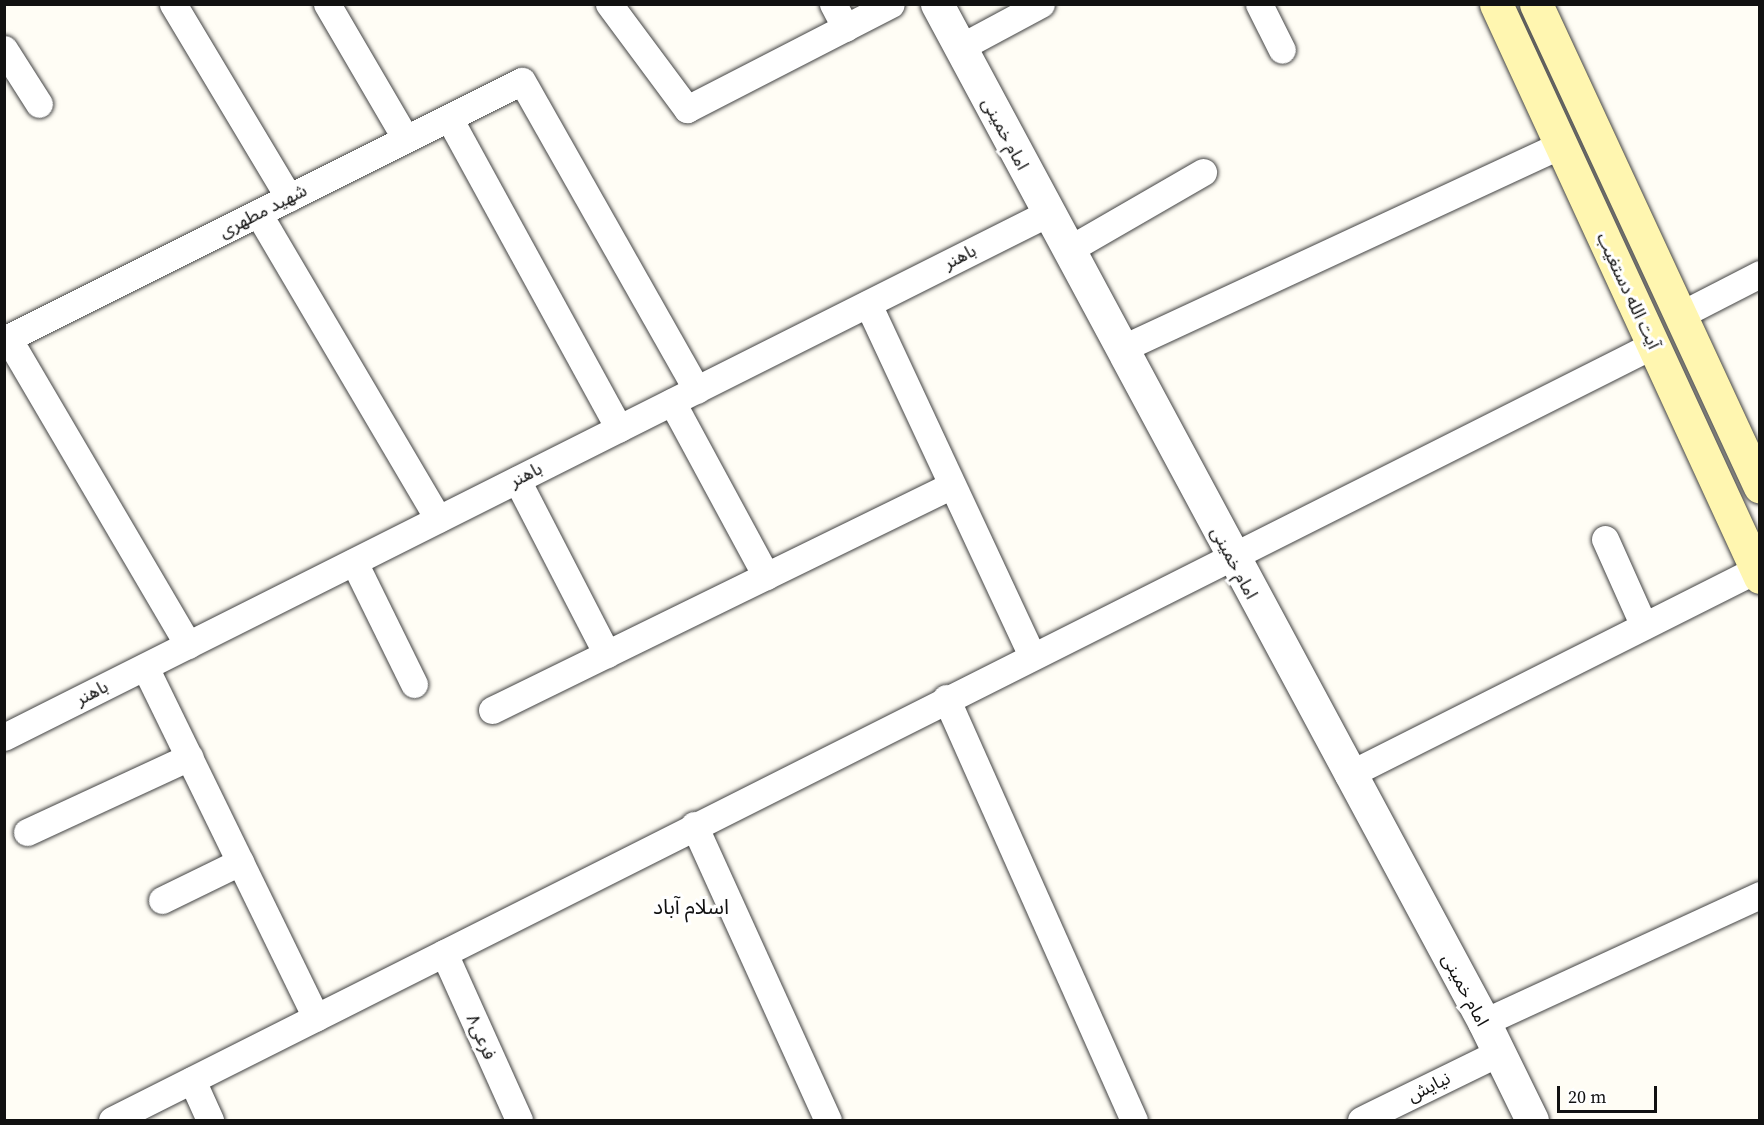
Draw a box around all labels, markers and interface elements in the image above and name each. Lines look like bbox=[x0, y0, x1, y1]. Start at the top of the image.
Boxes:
street label: امام خمینی bbox=[977, 94, 1033, 174]
street label: شهید مطهری bbox=[215, 180, 311, 242]
street label: آیت الله دستغیب bbox=[1592, 229, 1664, 353]
street label: باهنر bbox=[940, 240, 980, 274]
street label: باهنر bbox=[506, 458, 546, 492]
street label: امام خمینی bbox=[1206, 523, 1262, 603]
street label: باهنر bbox=[72, 676, 112, 710]
district label: اسلام آباد bbox=[653, 894, 729, 920]
street label: امام خمینی bbox=[1437, 950, 1493, 1030]
street label: فرعی۸ bbox=[462, 1011, 500, 1063]
street label: نیایش bbox=[1404, 1067, 1454, 1107]
scale bar bbox=[1560, 1074, 1660, 1112]
text: 20 m bbox=[1568, 1084, 1606, 1109]

